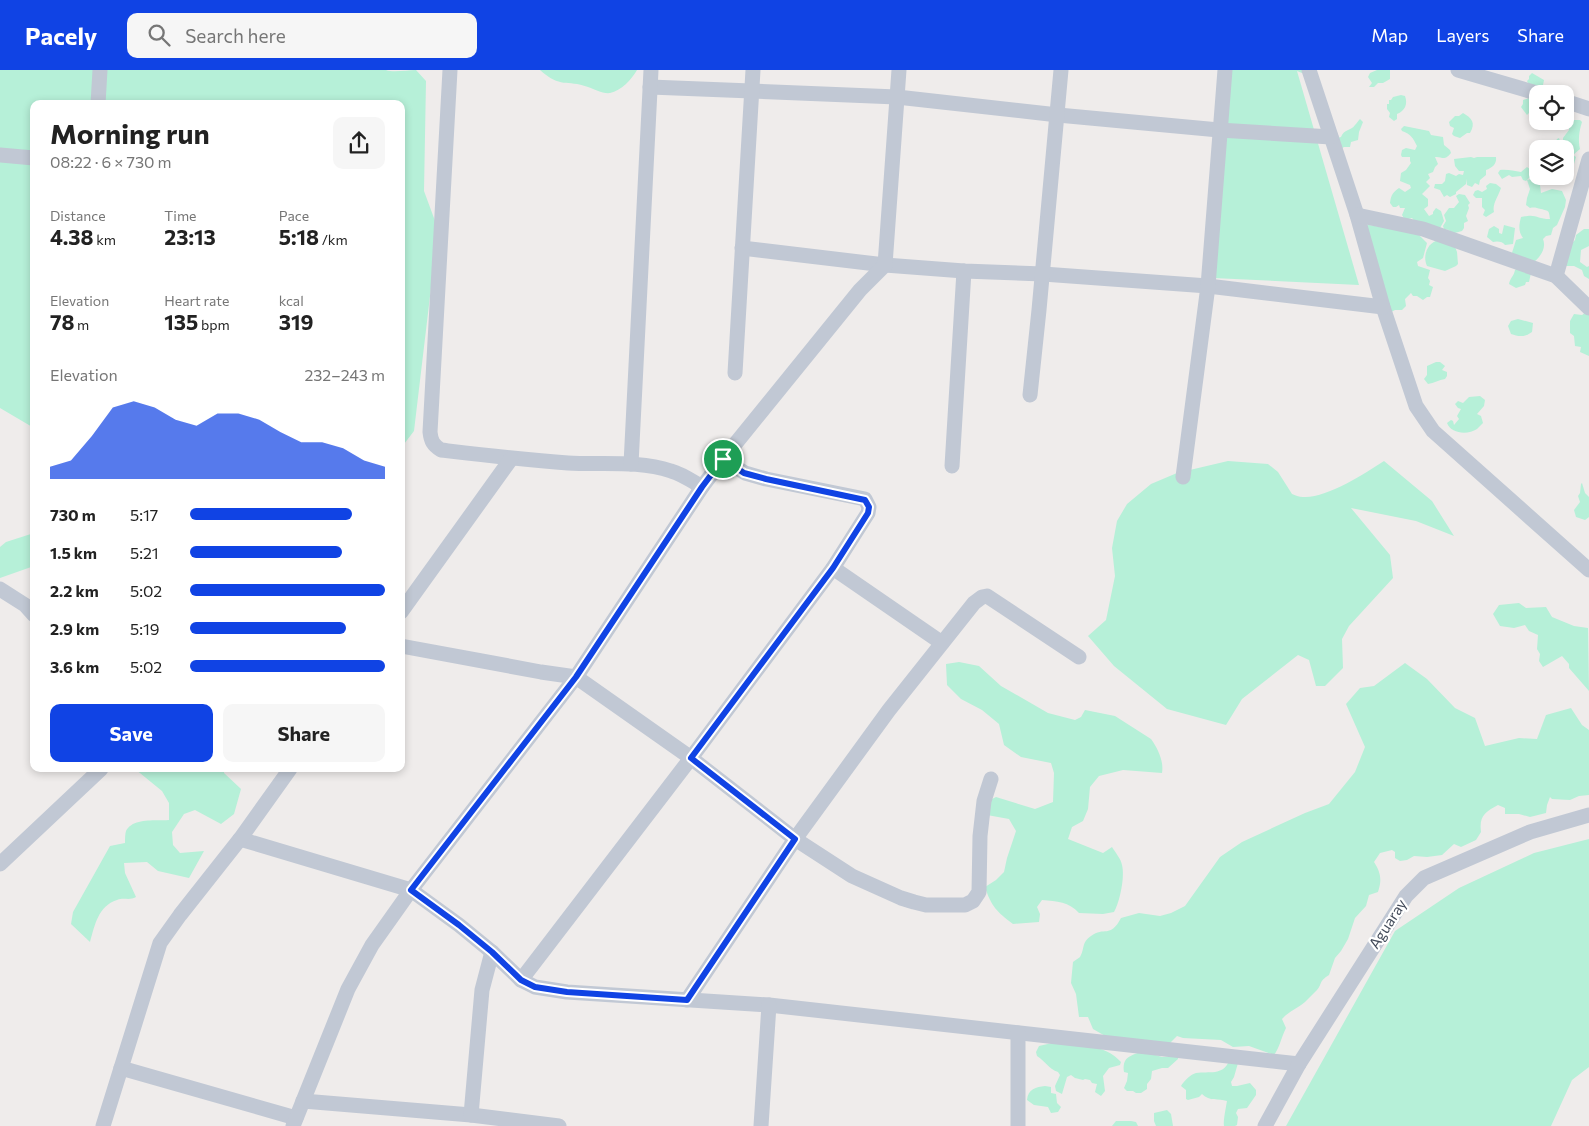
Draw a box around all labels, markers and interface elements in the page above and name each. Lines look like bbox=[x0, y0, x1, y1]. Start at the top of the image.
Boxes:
search box bbox=[127, 13, 477, 58]
text: Pacely bbox=[25, 21, 97, 50]
icon: search bbox=[145, 21, 173, 49]
text: Search here bbox=[185, 24, 286, 47]
text: Map bbox=[1371, 24, 1408, 46]
text: Layers bbox=[1436, 24, 1489, 46]
text: Share bbox=[1517, 24, 1564, 46]
map controls bbox=[1529, 85, 1574, 185]
button: locate bbox=[1529, 85, 1574, 130]
text: Morning run bbox=[50, 116, 210, 150]
button: share bbox=[333, 117, 385, 169]
button: layers bbox=[1529, 140, 1574, 185]
text: 08:22 · 6 × 730 m bbox=[50, 152, 172, 171]
text: Distance bbox=[50, 207, 106, 224]
text: Time bbox=[164, 207, 197, 224]
text: Pace bbox=[279, 207, 309, 224]
text: 4.38 bbox=[50, 224, 94, 249]
text: 23:13 bbox=[164, 224, 216, 249]
text: 5:18 bbox=[279, 224, 319, 249]
text: km bbox=[94, 231, 116, 248]
text: /km bbox=[319, 231, 348, 248]
text: Elevation bbox=[50, 292, 109, 309]
text: Heart rate bbox=[164, 292, 229, 309]
text: kcal bbox=[279, 292, 304, 309]
text: 78 bbox=[50, 309, 74, 334]
text: 135 bbox=[164, 309, 198, 334]
text: 319 bbox=[279, 309, 313, 334]
text: m bbox=[74, 316, 89, 333]
text: bpm bbox=[198, 316, 230, 333]
text: Elevation bbox=[50, 365, 118, 384]
text: 232–243 m bbox=[304, 365, 385, 384]
pin bbox=[702, 438, 744, 480]
icon: arrive bbox=[709, 445, 737, 473]
text: 730 m bbox=[50, 505, 96, 524]
text: 5:17 bbox=[130, 505, 158, 524]
text: 1.5 km bbox=[50, 543, 97, 562]
text: 5:21 bbox=[130, 543, 159, 562]
text: 2.2 km bbox=[50, 581, 99, 600]
text: 5:02 bbox=[130, 581, 162, 600]
text: 2.9 km bbox=[50, 619, 99, 638]
text: 5:19 bbox=[130, 619, 160, 638]
text: 3.6 km bbox=[50, 657, 99, 676]
text: 5:02 bbox=[130, 657, 162, 676]
button: Save bbox=[50, 704, 213, 762]
button: Share bbox=[223, 704, 385, 762]
street label: Aguaray bbox=[1364, 895, 1410, 952]

